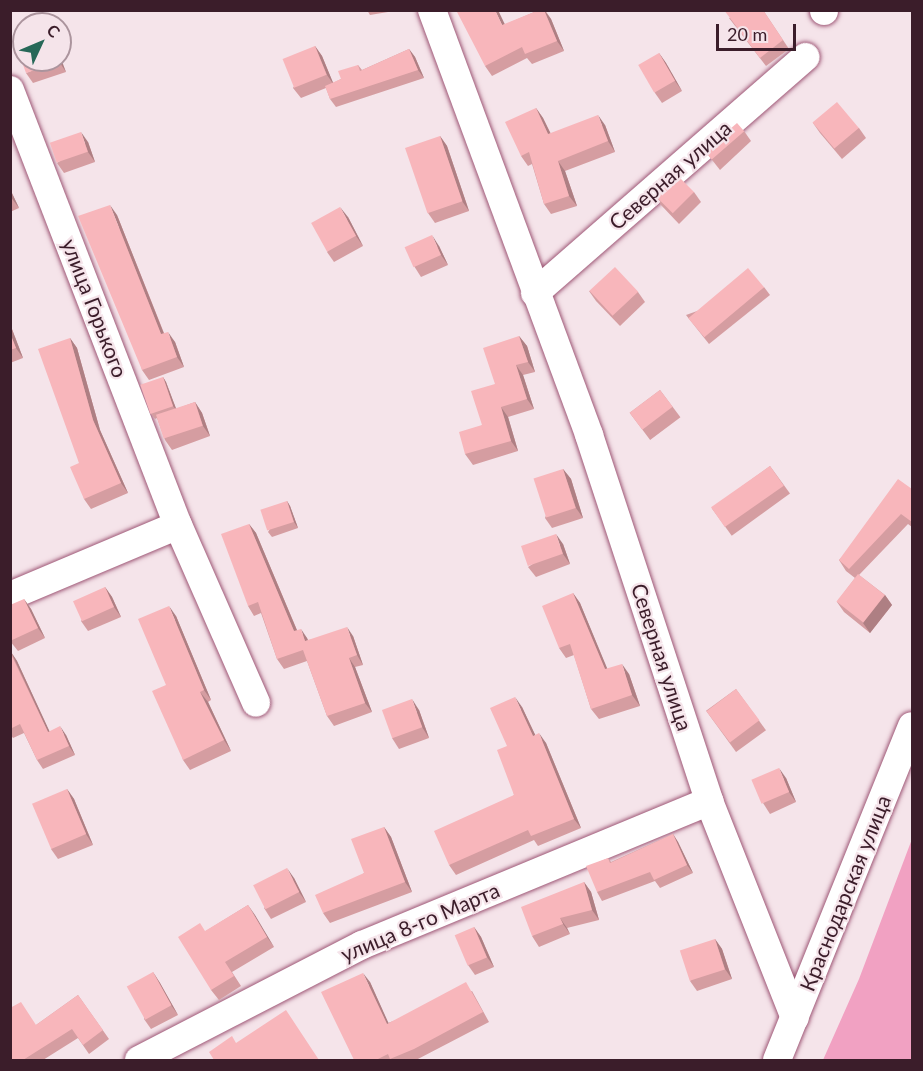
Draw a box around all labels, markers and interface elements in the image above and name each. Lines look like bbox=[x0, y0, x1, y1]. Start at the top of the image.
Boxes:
north arrow bbox=[12, 12, 72, 72]
scale bar bbox=[719, 12, 798, 50]
text: С bbox=[43, 20, 64, 41]
text: 20 m bbox=[727, 23, 767, 45]
street label: Северная улица bbox=[604, 115, 736, 235]
street label: улица Горького bbox=[57, 235, 133, 381]
street label: Северная улица bbox=[626, 580, 698, 734]
street label: Краснодарская улица bbox=[794, 791, 896, 995]
street label: улица 8-го Марта bbox=[337, 877, 503, 967]

